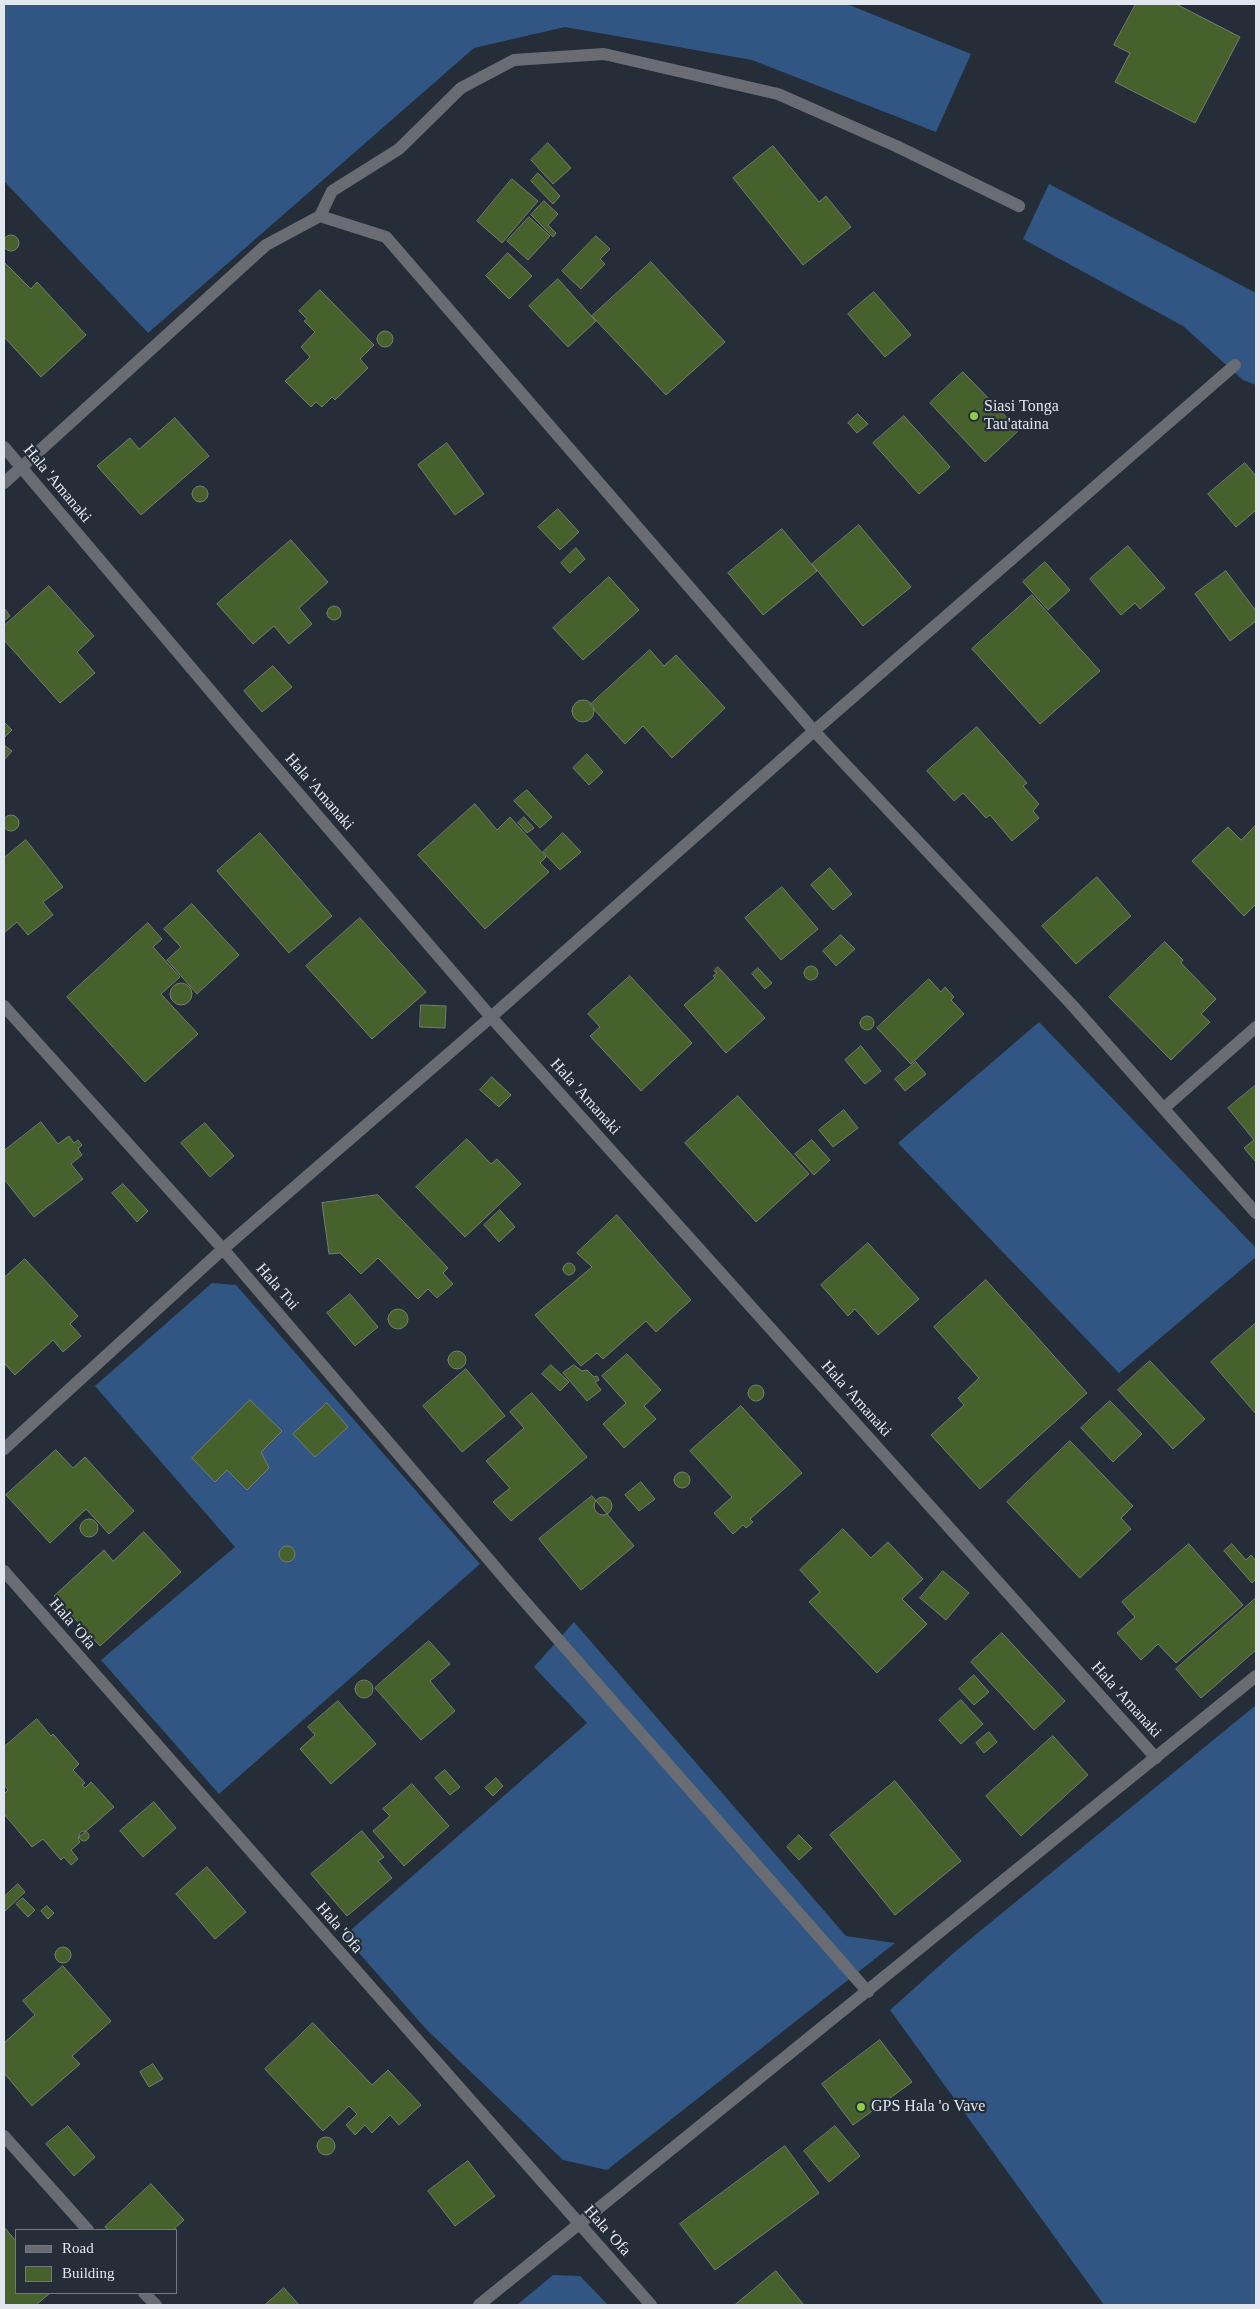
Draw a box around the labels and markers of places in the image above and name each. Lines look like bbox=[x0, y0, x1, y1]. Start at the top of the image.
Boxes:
place label: Siasi Tonga Tau'ataina bbox=[984, 397, 1059, 435]
marker: Siasi Tonga Tau'ataina bbox=[968, 410, 980, 422]
place label: GPS Hala 'o Vave bbox=[871, 2097, 985, 2117]
marker: GPS Hala 'o Vave bbox=[855, 2101, 867, 2113]

